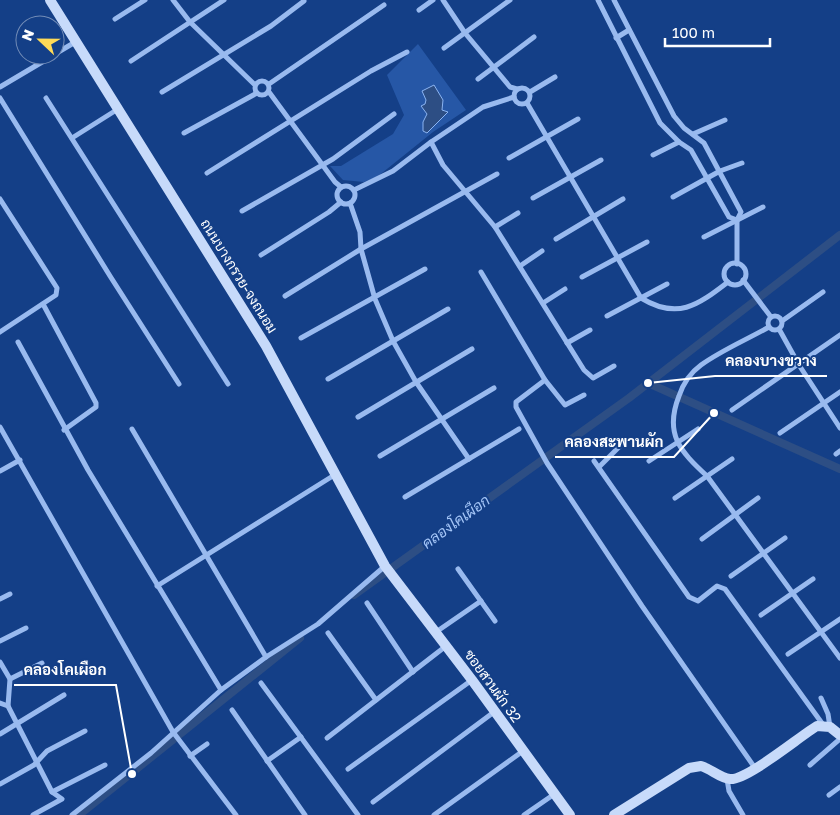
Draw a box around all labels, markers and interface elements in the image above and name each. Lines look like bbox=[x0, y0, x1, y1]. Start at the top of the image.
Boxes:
north arrow bbox=[15, 15, 65, 65]
scale bar bbox=[665, 15, 770, 47]
text: 100 m bbox=[672, 23, 715, 41]
text: N bbox=[18, 27, 37, 43]
street label: ถนนบางกรวย-จงถนอม bbox=[197, 215, 281, 336]
callout: คลองบางขวาง bbox=[715, 346, 827, 376]
text: คลองบางขวาง bbox=[725, 351, 817, 369]
callout: คลองสะพานผัก bbox=[555, 427, 674, 457]
text: คลองสะพานผัก bbox=[564, 432, 664, 450]
water label: คลองโคเผือก bbox=[418, 491, 493, 552]
street label: ซอยสวนผัก 32 bbox=[461, 646, 525, 725]
callout: คลองโคเผือก bbox=[14, 655, 116, 685]
text: คลองโคเผือก bbox=[24, 659, 106, 678]

